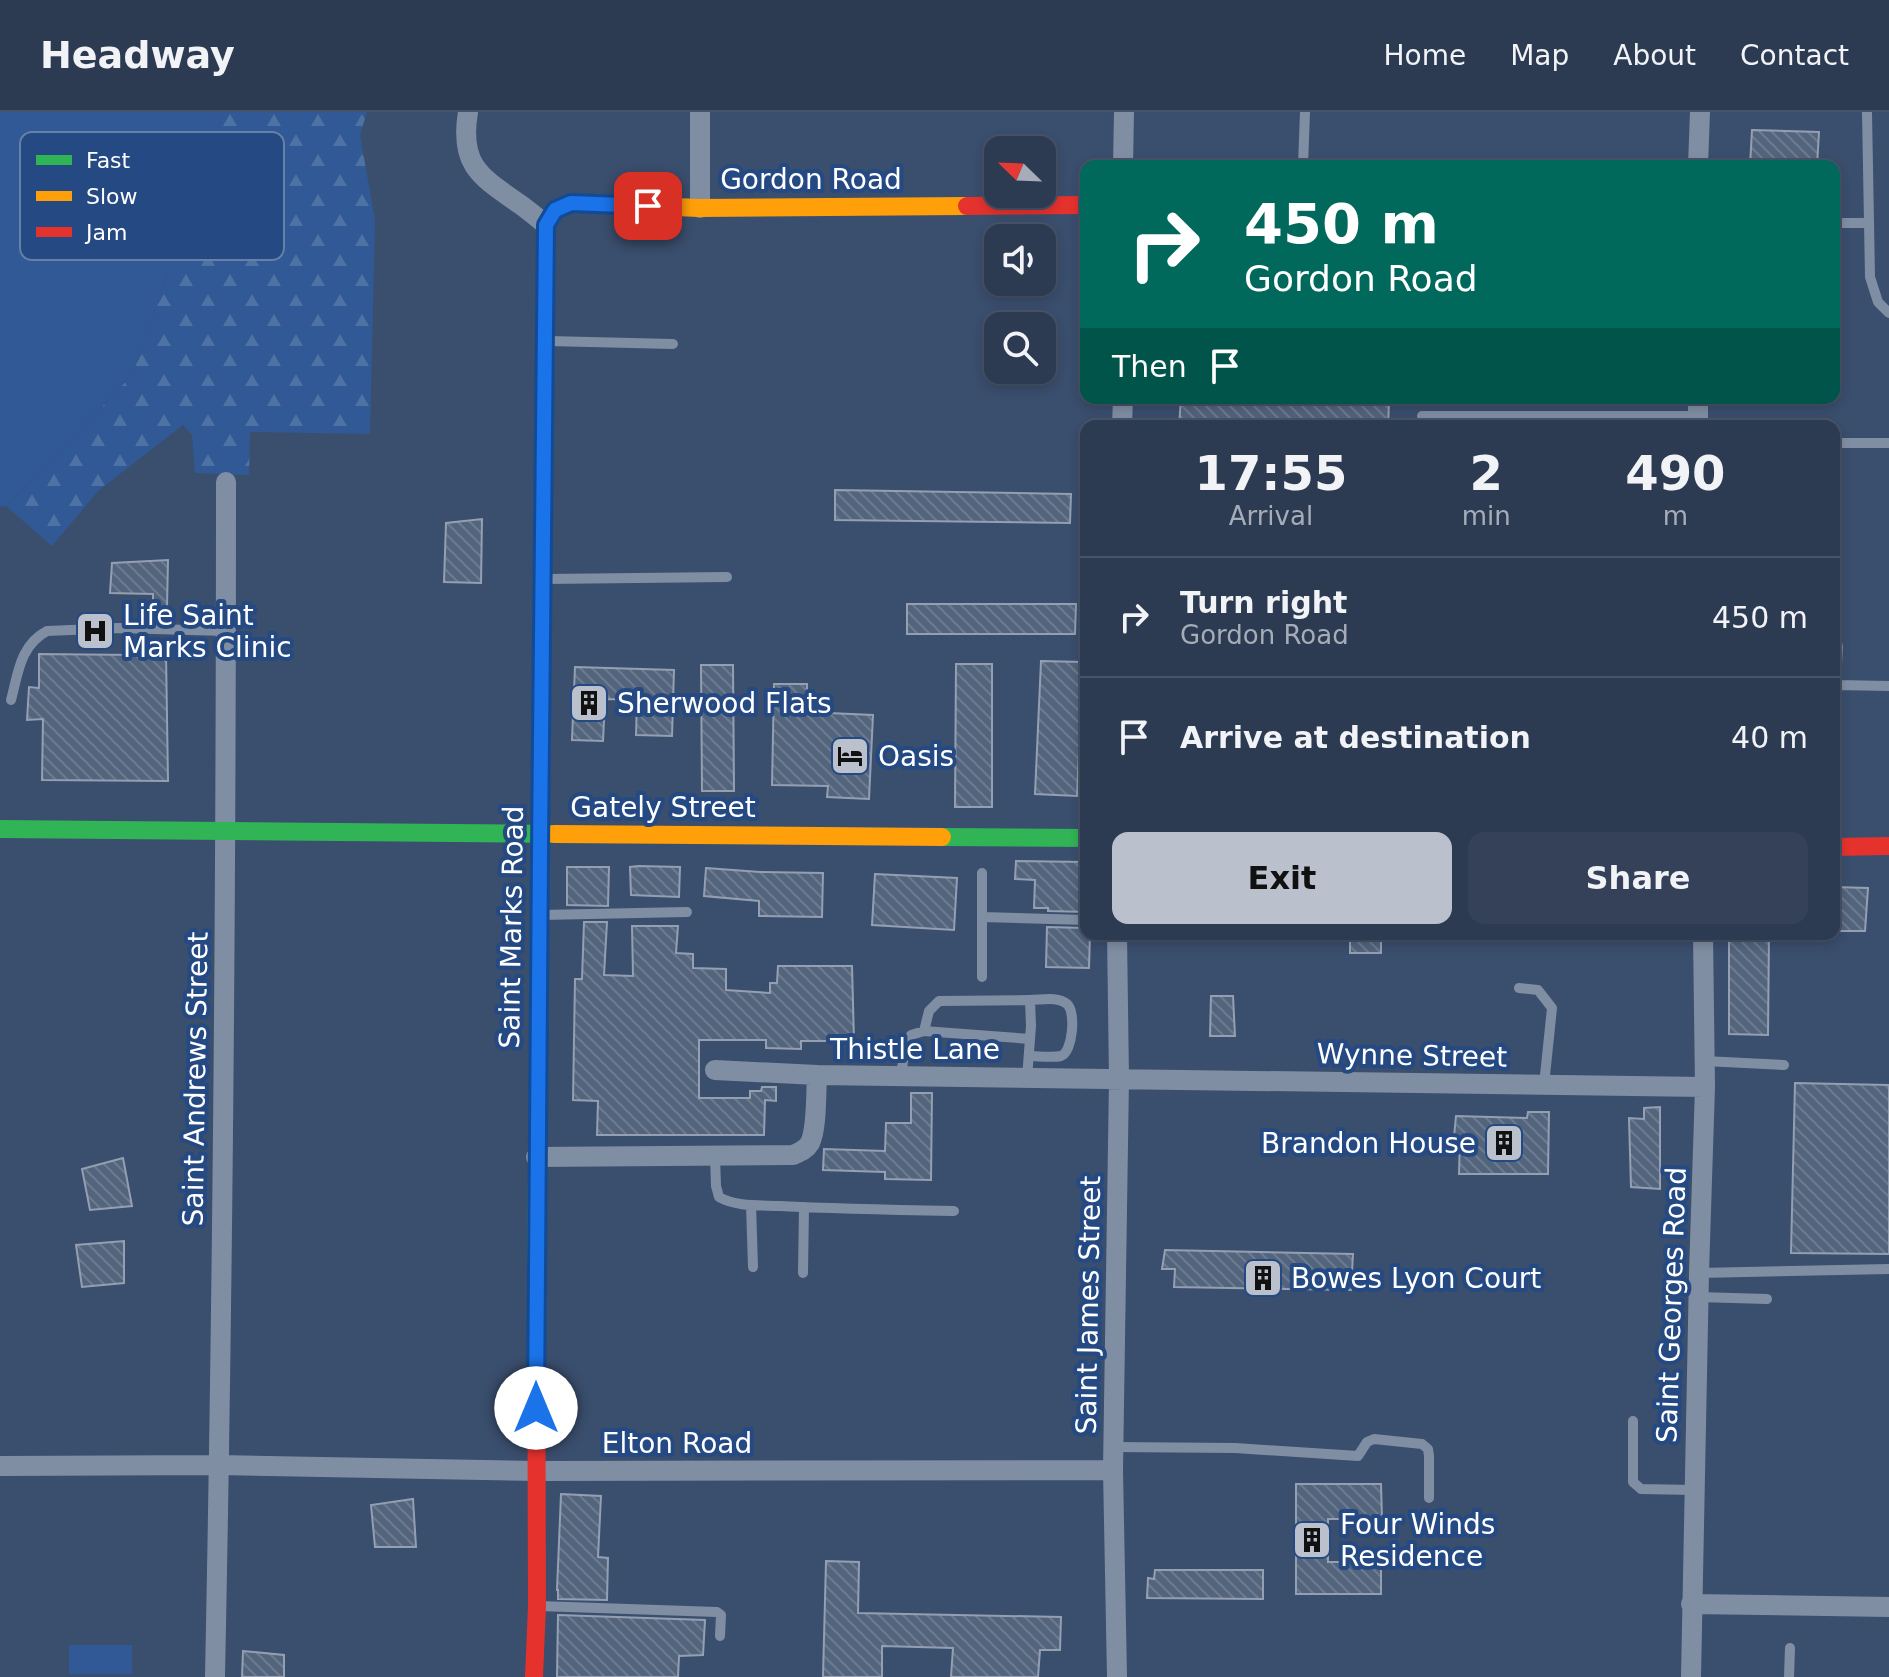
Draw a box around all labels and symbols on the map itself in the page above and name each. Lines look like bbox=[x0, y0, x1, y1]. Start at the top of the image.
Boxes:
legend bbox=[20, 132, 284, 260]
north arrow bbox=[984, 136, 1056, 208]
text: Fast bbox=[86, 148, 131, 173]
street label: Gordon Road bbox=[720, 163, 902, 196]
pin bbox=[614, 172, 682, 240]
text: Slow bbox=[86, 184, 138, 209]
text: Jam bbox=[84, 220, 127, 245]
place label: Life Saint Marks Clinic bbox=[123, 599, 292, 664]
hospital icon: Life Saint Marks Clinic bbox=[74, 610, 116, 652]
building icon: Sherwood Flats bbox=[568, 682, 610, 724]
place label: Sherwood Flats bbox=[617, 687, 832, 720]
hotel icon: Oasis bbox=[829, 735, 871, 777]
place label: Oasis bbox=[878, 740, 954, 773]
street label: Gately Street bbox=[570, 791, 756, 824]
street label: Saint Marks Road bbox=[493, 805, 530, 1049]
street label: Saint Andrews Street bbox=[176, 931, 215, 1227]
street label: Thistle Lane bbox=[829, 1033, 1000, 1066]
street label: Wynne Street bbox=[1316, 1037, 1508, 1074]
building icon: Brandon House bbox=[1483, 1122, 1525, 1164]
place label: Brandon House bbox=[1261, 1127, 1476, 1160]
street label: Saint Georges Road bbox=[1650, 1166, 1693, 1444]
street label: Saint James Street bbox=[1070, 1175, 1107, 1435]
building icon: Bowes Lyon Court bbox=[1242, 1257, 1284, 1299]
place label: Bowes Lyon Court bbox=[1291, 1262, 1541, 1295]
position arrow bbox=[494, 1366, 578, 1450]
street label: Elton Road bbox=[602, 1427, 752, 1460]
place label: Four Winds Residence bbox=[1340, 1508, 1495, 1573]
building icon: Four Winds Residence bbox=[1291, 1519, 1333, 1561]

